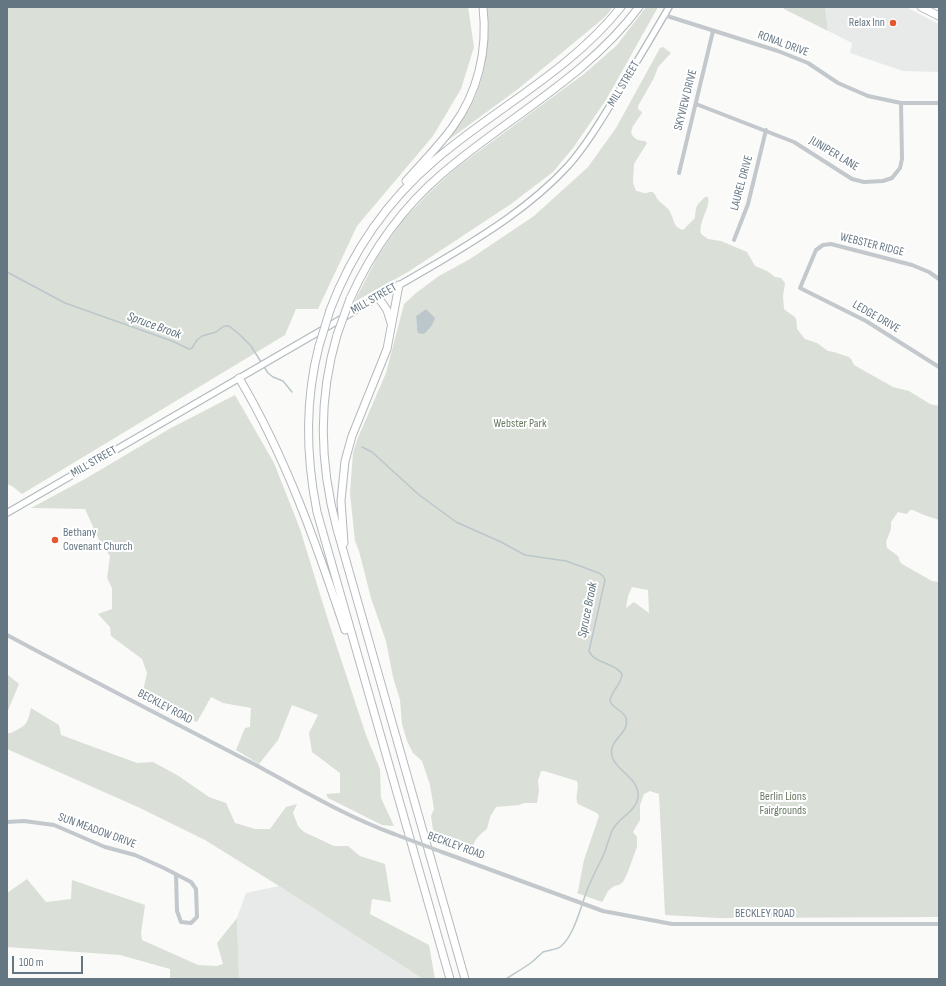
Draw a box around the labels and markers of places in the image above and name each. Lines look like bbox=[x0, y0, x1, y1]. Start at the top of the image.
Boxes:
place label: Relax Inn bbox=[849, 16, 885, 30]
marker: Relax Inn bbox=[888, 18, 898, 28]
place label: Bethany Covenant Church bbox=[63, 526, 133, 554]
marker: Bethany Covenant Church bbox=[50, 535, 60, 545]

